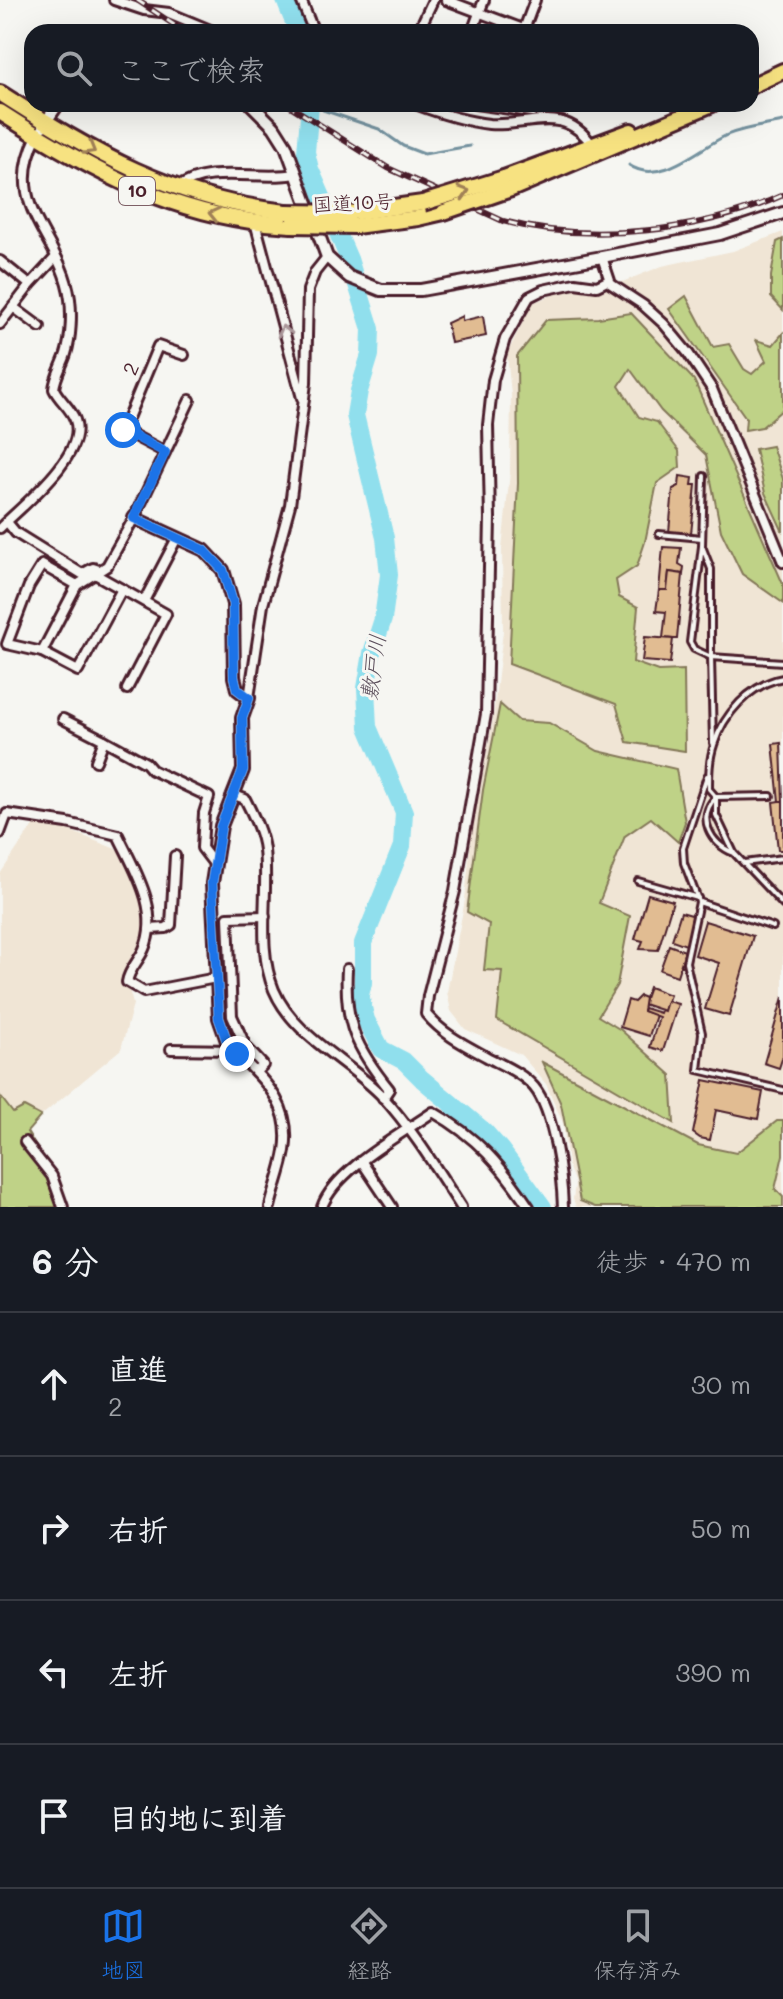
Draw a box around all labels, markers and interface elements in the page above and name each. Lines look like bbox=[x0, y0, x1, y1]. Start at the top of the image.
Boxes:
search box bbox=[24, 24, 759, 112]
icon: search bbox=[52, 46, 96, 90]
text: ここで検索 bbox=[116, 49, 266, 89]
one-way arrow bbox=[82, 139, 96, 154]
road number: 10 bbox=[119, 177, 155, 205]
one-way arrow bbox=[456, 185, 470, 201]
street label: 国道10号 bbox=[312, 187, 394, 217]
one-way arrow bbox=[208, 206, 222, 223]
one-way arrow bbox=[276, 324, 293, 338]
street label: 2 bbox=[116, 358, 144, 379]
route start bbox=[105, 412, 141, 448]
water label: 敷戸川 bbox=[354, 632, 391, 702]
route end bbox=[219, 1036, 255, 1072]
text: 6 分 bbox=[32, 1238, 99, 1283]
text: 徒歩 · 470 m bbox=[596, 1244, 751, 1278]
text: 直進 bbox=[108, 1348, 168, 1388]
icon: ahead bbox=[32, 1362, 76, 1406]
text: 30 m bbox=[691, 1367, 751, 1401]
text: 2 bbox=[108, 1389, 122, 1423]
icon: right bbox=[32, 1506, 76, 1550]
text: 右折 bbox=[108, 1509, 168, 1549]
text: 50 m bbox=[691, 1511, 751, 1545]
icon: left bbox=[32, 1650, 76, 1694]
text: 左折 bbox=[108, 1653, 168, 1693]
text: 390 m bbox=[675, 1655, 751, 1689]
icon: arrive bbox=[32, 1794, 76, 1838]
text: 目的地に到着 bbox=[108, 1797, 288, 1837]
tab: 地図 bbox=[101, 1904, 145, 1984]
tab: 経路 bbox=[347, 1904, 392, 1984]
tab: 保存済み bbox=[594, 1904, 682, 1984]

